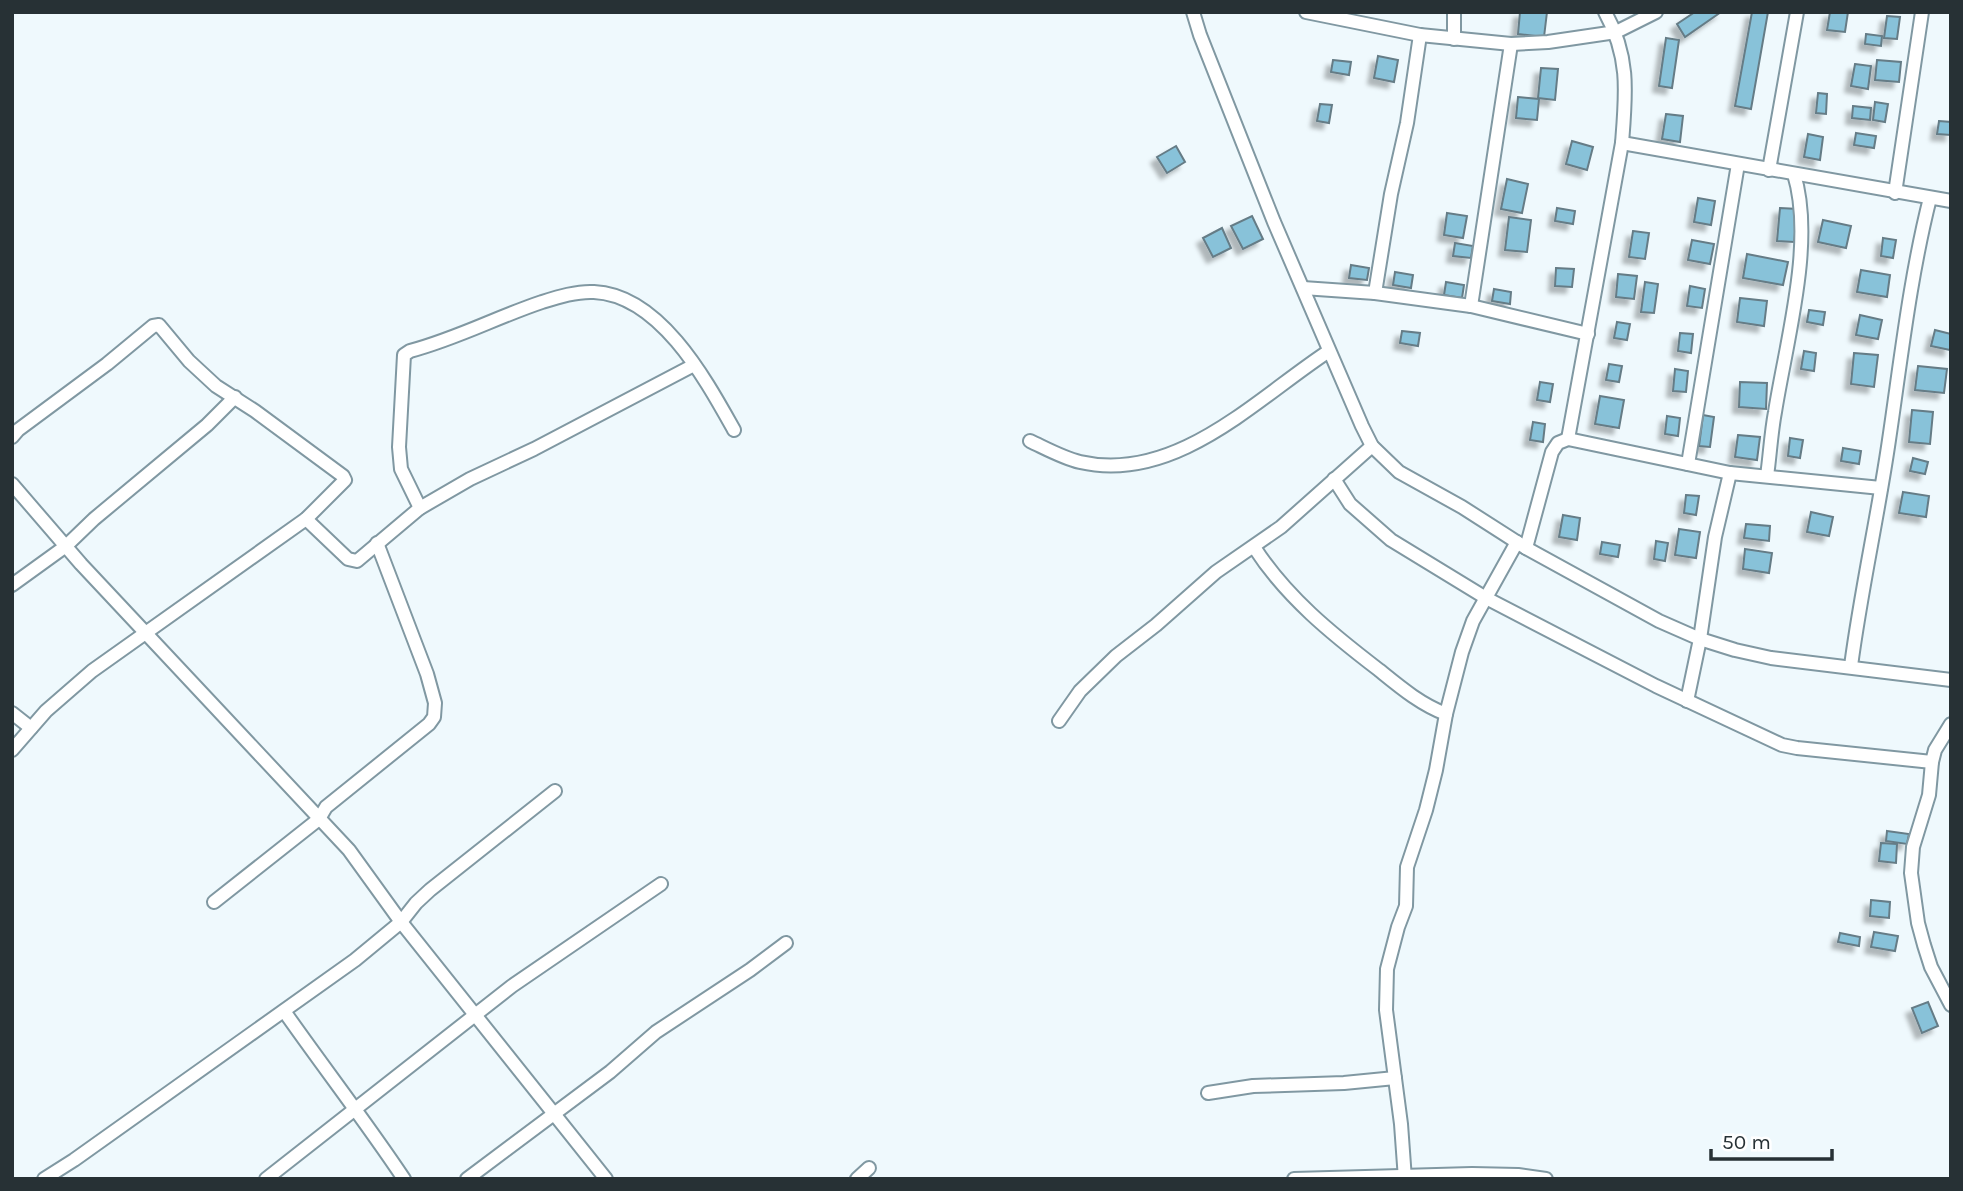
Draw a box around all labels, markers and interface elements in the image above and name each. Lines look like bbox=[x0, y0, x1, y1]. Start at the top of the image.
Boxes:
scale bar bbox=[1711, 1118, 1832, 1162]
text: 50 m bbox=[1722, 1130, 1771, 1154]

